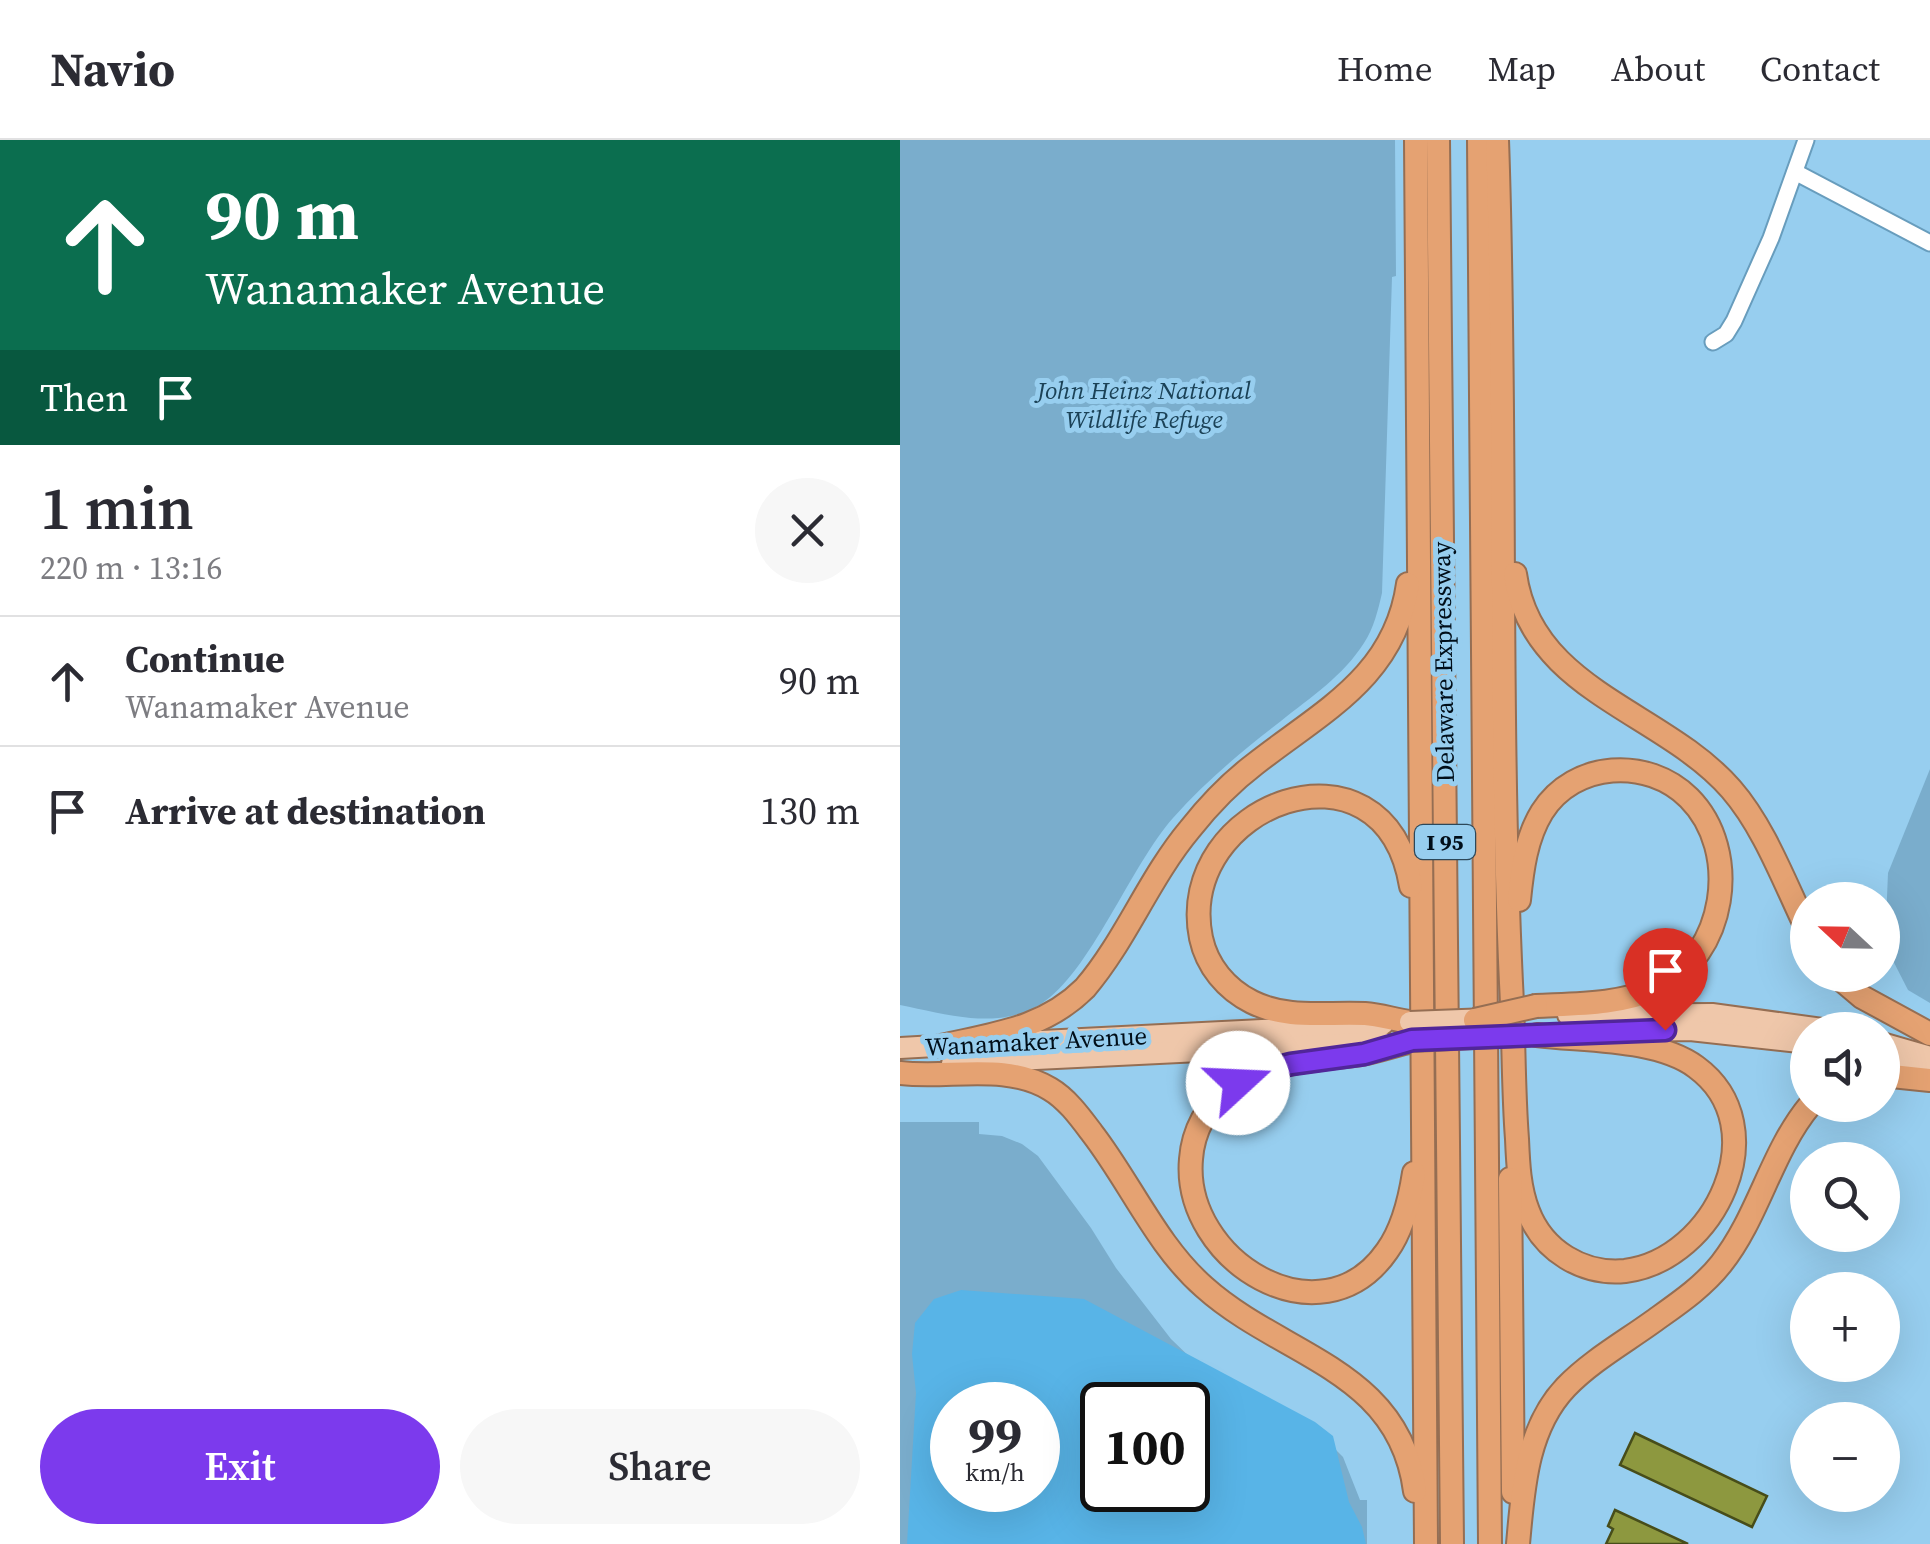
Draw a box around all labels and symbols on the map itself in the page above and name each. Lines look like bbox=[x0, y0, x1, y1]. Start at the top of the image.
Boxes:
park label: John Heinz National Wildlife Refuge bbox=[1034, 373, 1251, 436]
street label: Delaware Expressway bbox=[1424, 541, 1462, 783]
road number: I 95 bbox=[1415, 825, 1475, 859]
north arrow bbox=[1790, 882, 1900, 992]
pin bbox=[1623, 928, 1708, 1031]
street label: Wanamaker Avenue bbox=[924, 1018, 1148, 1064]
position arrow bbox=[1186, 1031, 1290, 1135]
speed limit sign: 100 bbox=[1080, 1382, 1210, 1512]

